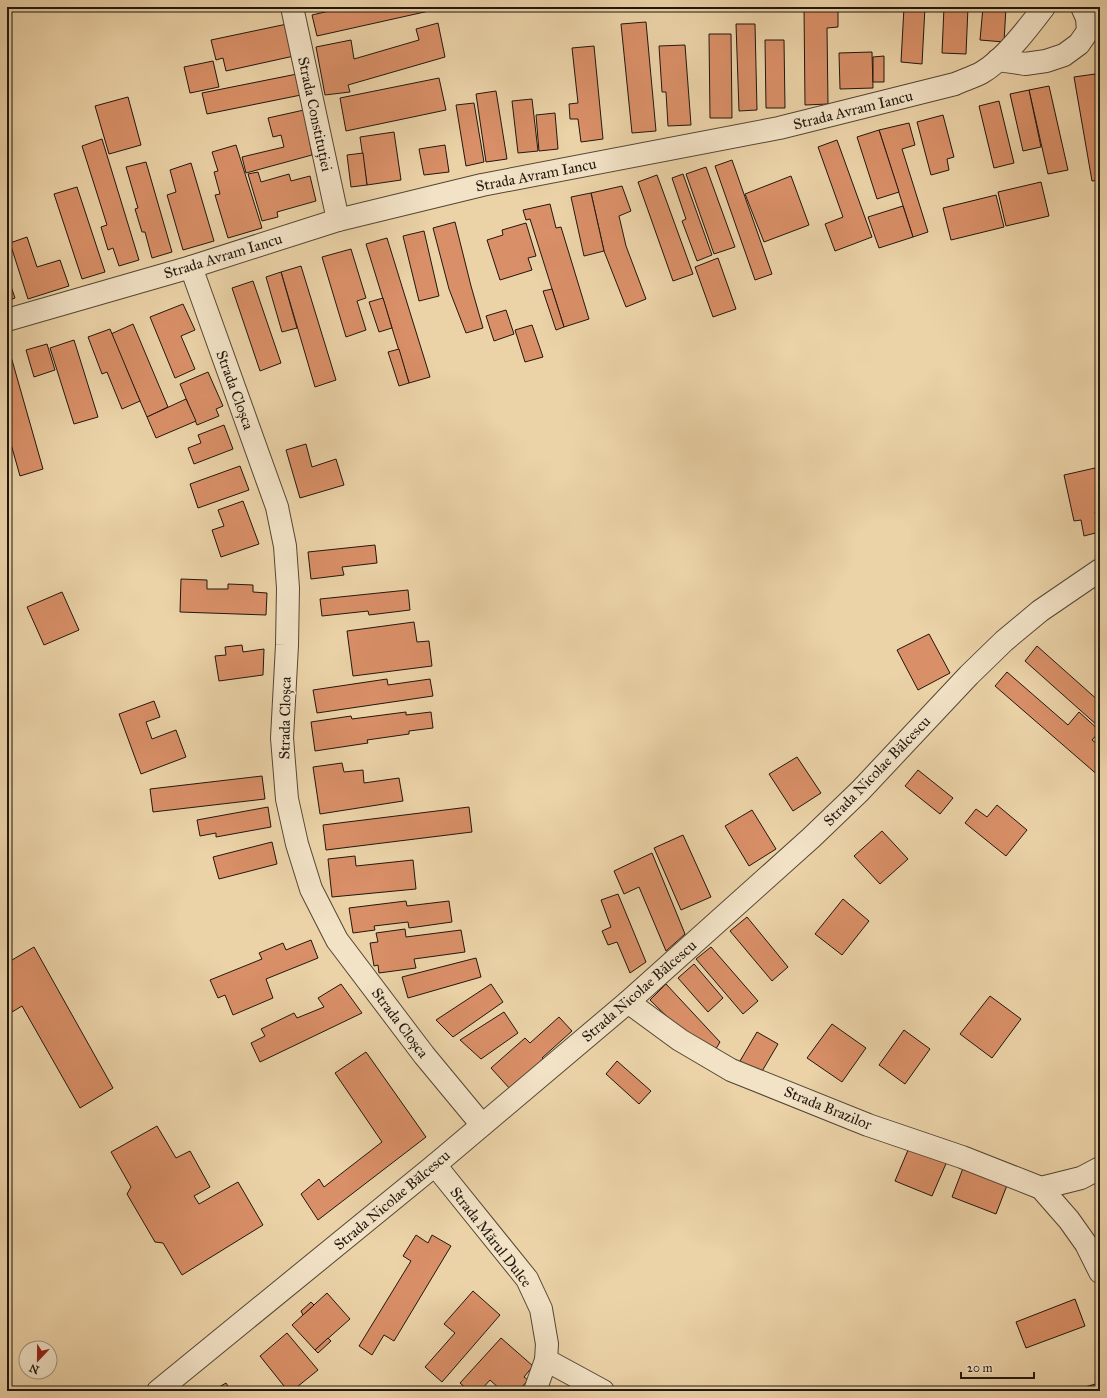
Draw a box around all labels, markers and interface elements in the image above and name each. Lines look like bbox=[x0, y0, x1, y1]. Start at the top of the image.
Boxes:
street label: Strada Constituției bbox=[294, 55, 336, 173]
street label: Strada Avram Iancu bbox=[791, 86, 915, 134]
street label: Strada Avram Iancu bbox=[474, 154, 598, 196]
street label: Strada Avram Iancu bbox=[162, 229, 284, 283]
street label: Strada Cloșca bbox=[212, 348, 258, 433]
street label: Strada Cloșca bbox=[275, 676, 295, 760]
street label: Strada Nicolae Bălcescu bbox=[820, 712, 934, 830]
street label: Strada Nicolae Bălcescu bbox=[578, 936, 700, 1046]
street label: Strada Cloșca bbox=[368, 984, 433, 1062]
street label: Strada Brazilor bbox=[781, 1082, 875, 1134]
street label: Strada Nicolae Bălcescu bbox=[330, 1146, 454, 1254]
street label: Strada Mărul Dulce bbox=[446, 1183, 536, 1291]
north arrow bbox=[18, 1340, 58, 1380]
scale bar bbox=[961, 1354, 1034, 1380]
text: N bbox=[27, 1361, 41, 1377]
text: 20 m bbox=[967, 1361, 993, 1375]

